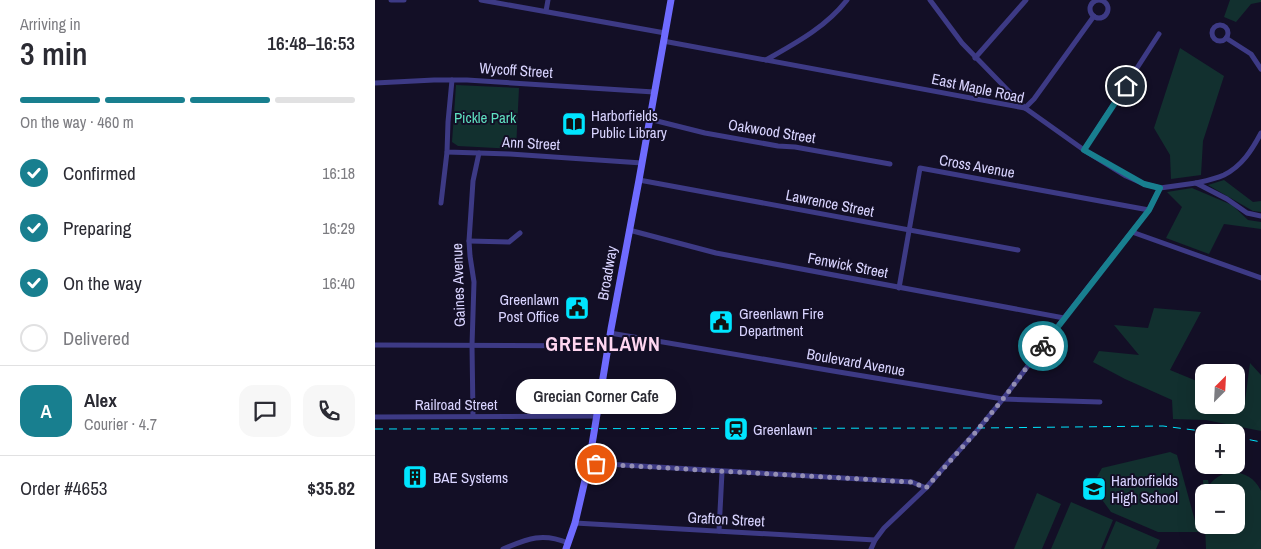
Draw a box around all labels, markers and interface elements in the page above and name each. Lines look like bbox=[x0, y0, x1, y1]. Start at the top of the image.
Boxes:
text: Arriving in bbox=[20, 13, 81, 35]
text: 16:48–16:53 bbox=[267, 30, 355, 56]
text: 3 min bbox=[20, 32, 88, 75]
street label: Wycoff Street bbox=[479, 57, 554, 83]
pin bbox=[1105, 65, 1147, 107]
street label: East Maple Road bbox=[930, 68, 1026, 108]
icon: home bbox=[1112, 72, 1140, 100]
place label: Harborfields Public Library bbox=[591, 105, 668, 143]
park label: Pickle Park bbox=[454, 107, 517, 128]
text: On the way · 460 m bbox=[20, 111, 134, 133]
library icon: Harborfields Public Library bbox=[561, 111, 587, 137]
street label: Oakwood Street bbox=[727, 114, 818, 148]
street label: Ann Street bbox=[500, 131, 561, 155]
street label: Cross Avenue bbox=[938, 149, 1017, 183]
icon: check bbox=[20, 159, 48, 187]
text: Confirmed bbox=[63, 160, 136, 186]
text: 16:18 bbox=[322, 162, 355, 184]
street label: Lawrence Street bbox=[784, 184, 877, 222]
icon: check bbox=[20, 214, 48, 242]
text: Preparing bbox=[63, 215, 131, 241]
text: 16:29 bbox=[322, 217, 355, 239]
street label: Gaines Avenue bbox=[446, 243, 470, 327]
street label: Broadway bbox=[592, 243, 622, 302]
street label: Fenwick Street bbox=[806, 247, 891, 283]
icon: check bbox=[20, 269, 48, 297]
text: On the way bbox=[63, 270, 142, 296]
text: 16:40 bbox=[322, 272, 355, 294]
place label: Greenlawn Post Office bbox=[498, 289, 559, 327]
public building icon: Greenlawn Post Office bbox=[564, 295, 590, 321]
place label: Greenlawn Fire Department bbox=[739, 303, 824, 341]
public building icon: Greenlawn Fire Department bbox=[708, 309, 734, 335]
courier bbox=[1018, 321, 1068, 371]
text: Delivered bbox=[63, 325, 130, 351]
district label: GREENLAWN bbox=[545, 330, 661, 357]
icon: bike bbox=[1029, 332, 1057, 360]
street label: Boulevard Avenue bbox=[805, 343, 907, 381]
north arrow bbox=[1195, 364, 1245, 414]
map controls bbox=[1195, 364, 1245, 534]
callout: Grecian Corner Cafe bbox=[516, 379, 676, 414]
button: chat bbox=[239, 385, 291, 437]
button: phone bbox=[303, 385, 355, 437]
text: Grecian Corner Cafe bbox=[533, 385, 659, 407]
text: Alex bbox=[84, 387, 117, 413]
street label: Railroad Street bbox=[415, 394, 498, 415]
text: A bbox=[40, 398, 52, 424]
text: Courier · 4.7 bbox=[84, 413, 157, 435]
station icon: Greenlawn bbox=[723, 416, 749, 442]
place label: Greenlawn bbox=[753, 419, 812, 440]
button: + bbox=[1195, 424, 1245, 474]
pin bbox=[575, 443, 617, 485]
icon: bag bbox=[582, 450, 610, 478]
building icon: BAE Systems bbox=[402, 464, 428, 490]
place label: BAE Systems bbox=[433, 467, 508, 488]
place label: Harborfields High School bbox=[1111, 470, 1178, 508]
text: Order #4653 bbox=[20, 475, 107, 501]
text: $35.82 bbox=[307, 475, 355, 501]
school or university icon: Harborfields High School bbox=[1081, 476, 1107, 502]
button: − bbox=[1195, 484, 1245, 534]
street label: Grafton Street bbox=[687, 506, 766, 532]

